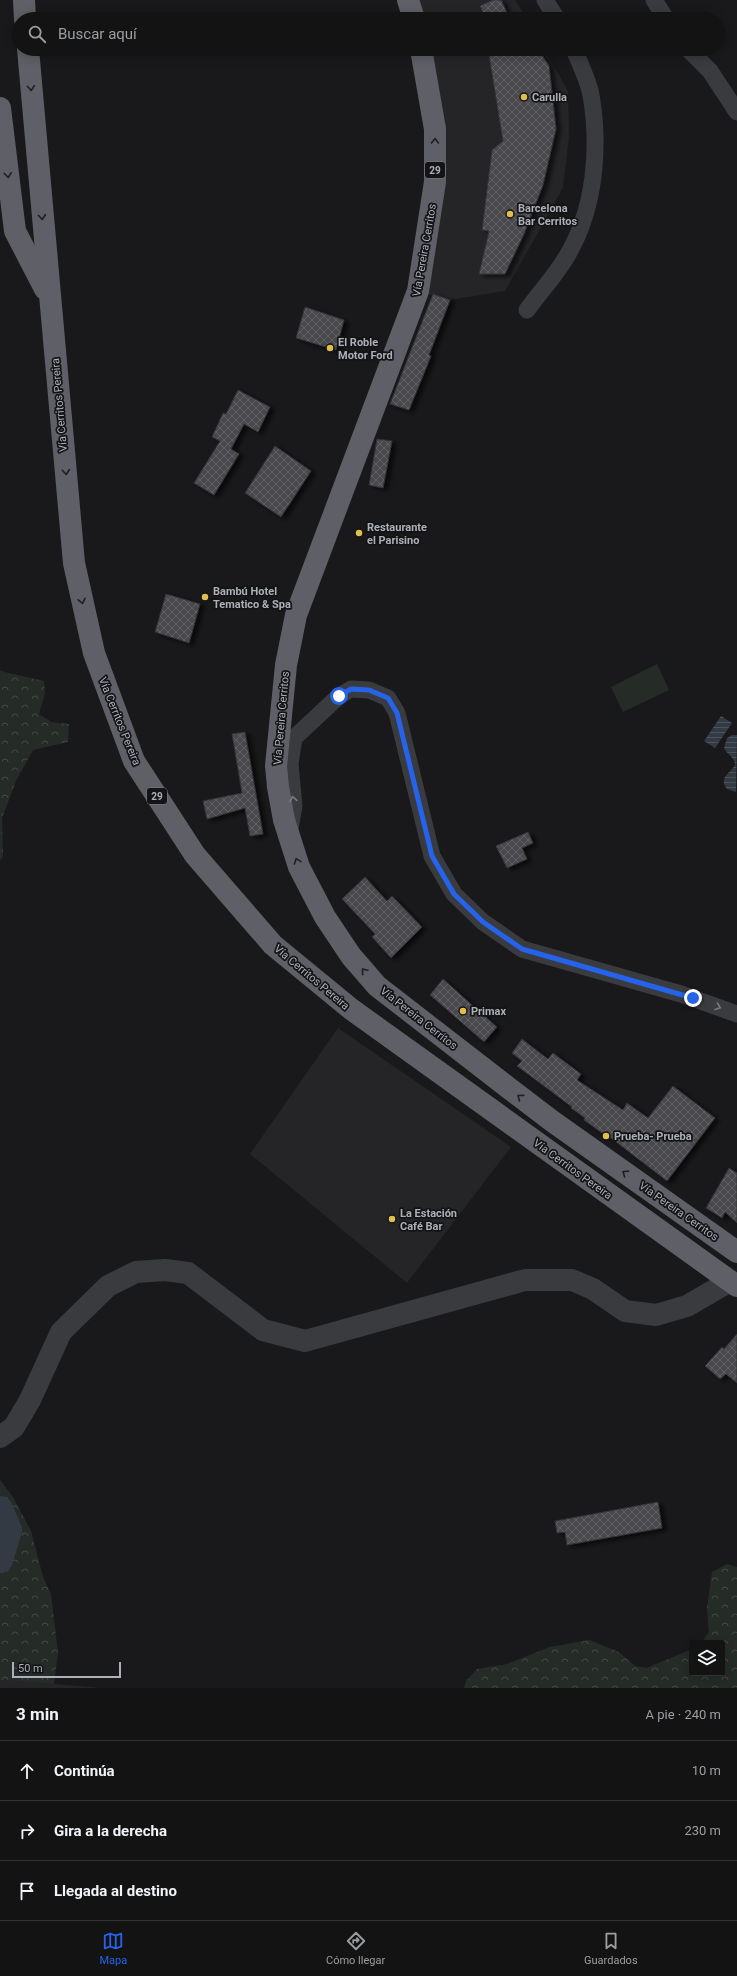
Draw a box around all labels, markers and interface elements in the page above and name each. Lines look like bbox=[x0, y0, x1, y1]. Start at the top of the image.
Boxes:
search box bbox=[12, 12, 725, 56]
icon: search bbox=[26, 23, 48, 45]
text: Buscar aquí bbox=[58, 25, 137, 43]
one-way arrow bbox=[27, 85, 36, 91]
place label: Carulla bbox=[532, 91, 567, 104]
marker: Carulla bbox=[519, 92, 529, 102]
one-way arrow bbox=[431, 138, 439, 144]
road number: 29 bbox=[425, 162, 445, 178]
one-way arrow bbox=[3, 172, 12, 178]
street label: Vía Pereira Cerritos bbox=[410, 202, 439, 298]
place label: Barcelona Bar Cerritos bbox=[518, 202, 578, 228]
marker: Barcelona Bar Cerritos bbox=[505, 209, 515, 219]
one-way arrow bbox=[38, 214, 47, 220]
place label: El Roble Motor Ford bbox=[338, 336, 393, 362]
marker: El Roble Motor Ford bbox=[325, 343, 335, 353]
street label: Vía Cerritos Pereira bbox=[49, 358, 70, 452]
one-way arrow bbox=[61, 469, 70, 475]
place label: Restaurante el Parisino bbox=[367, 521, 427, 547]
marker: Restaurante el Parisino bbox=[354, 528, 364, 538]
place label: Bambú Hotel Tematico & Spa bbox=[213, 585, 291, 611]
marker: Bambú Hotel Tematico & Spa bbox=[200, 592, 210, 602]
one-way arrow bbox=[78, 598, 86, 604]
street label: Vía Pereira Cerritos bbox=[271, 670, 292, 765]
street label: Vía Cerritos Pereira bbox=[96, 675, 143, 767]
route start bbox=[330, 687, 348, 705]
road number: 29 bbox=[147, 788, 167, 804]
one-way arrow bbox=[289, 796, 298, 802]
one-way arrow bbox=[293, 857, 301, 864]
street label: Vía Cerritos Pereira bbox=[271, 942, 352, 1013]
one-way arrow bbox=[362, 969, 369, 976]
street label: Vía Pereira Cerritos bbox=[378, 984, 460, 1053]
route end bbox=[684, 989, 702, 1007]
one-way arrow bbox=[714, 1002, 721, 1011]
place label: Primax bbox=[471, 1005, 506, 1018]
marker: Primax bbox=[458, 1006, 468, 1016]
one-way arrow bbox=[517, 1094, 524, 1101]
place label: Prueba- Prueba bbox=[614, 1130, 692, 1143]
marker: Prueba- Prueba bbox=[601, 1131, 611, 1141]
street label: Vía Cerritos Pereira bbox=[531, 1136, 615, 1202]
one-way arrow bbox=[622, 1170, 629, 1178]
street label: Vía Pereira Cerritos bbox=[636, 1179, 721, 1244]
place label: La Estación Café Bar bbox=[400, 1207, 457, 1233]
marker: La Estación Café Bar bbox=[387, 1214, 397, 1224]
map controls bbox=[689, 1640, 725, 1676]
button: layers bbox=[689, 1640, 725, 1676]
scale bar bbox=[12, 1660, 121, 1679]
text: 50 m bbox=[18, 1662, 43, 1675]
text: 3 min bbox=[16, 1704, 59, 1724]
text: A pie · 240 m bbox=[646, 1707, 721, 1722]
icon: ahead bbox=[16, 1760, 38, 1782]
text: Continúa bbox=[54, 1762, 115, 1780]
text: 10 m bbox=[692, 1763, 721, 1778]
icon: right bbox=[16, 1820, 38, 1842]
text: Gira a la derecha bbox=[54, 1822, 167, 1840]
text: 230 m bbox=[684, 1823, 721, 1838]
icon: arrive bbox=[16, 1880, 38, 1902]
text: Llegada al destino bbox=[54, 1882, 177, 1900]
tab: Mapa bbox=[99, 1930, 127, 1967]
tab: Cómo llegar bbox=[326, 1930, 385, 1967]
tab: Guardados bbox=[584, 1930, 638, 1967]

